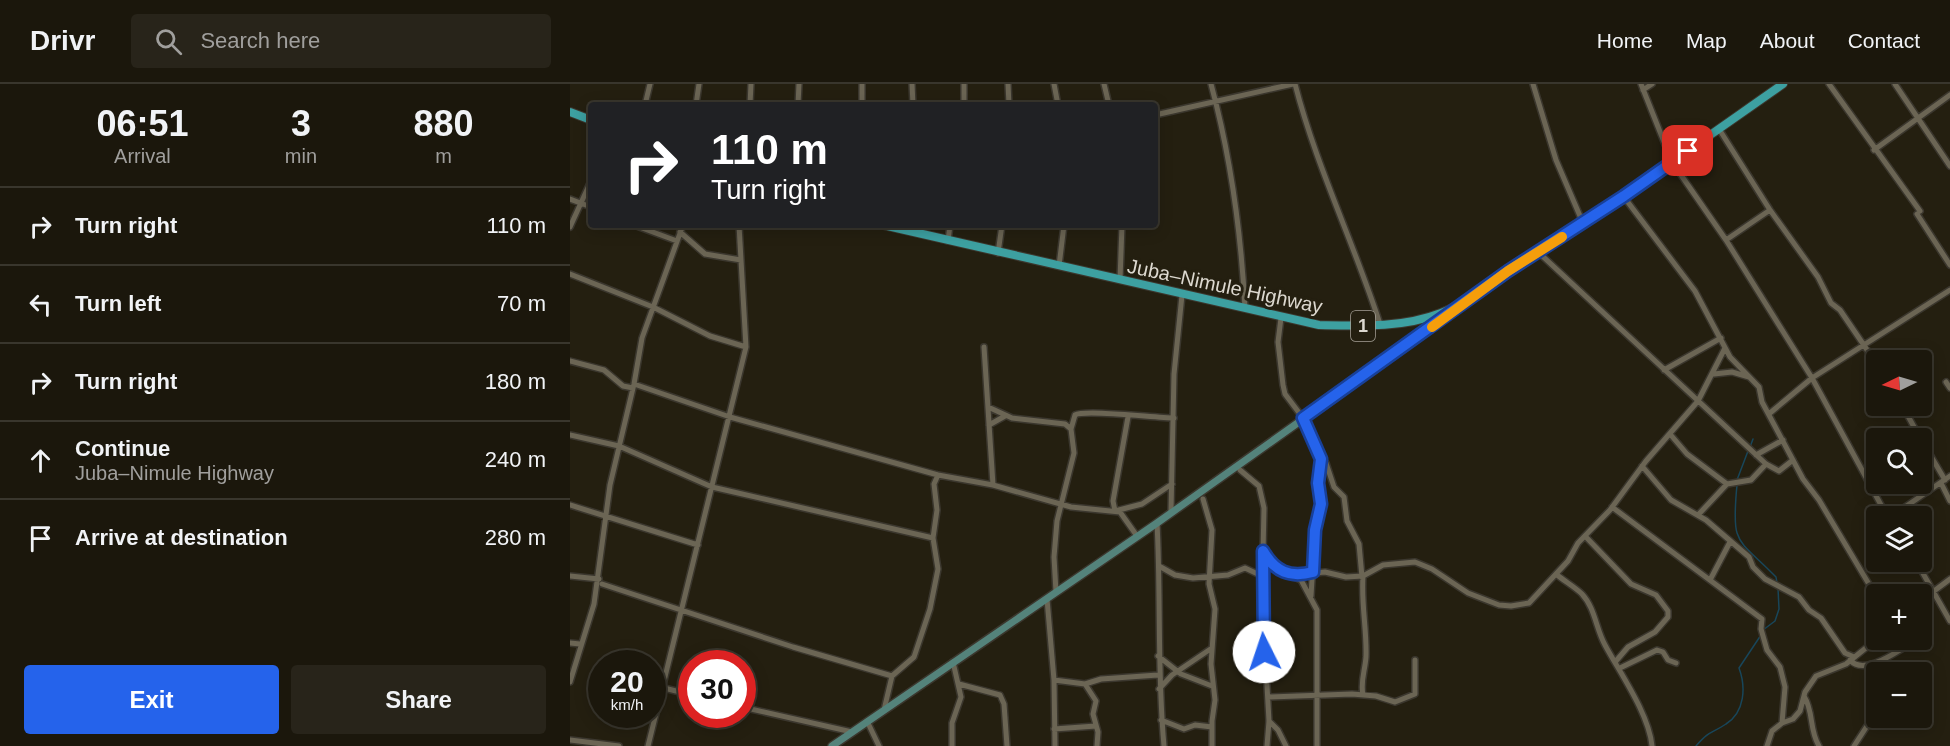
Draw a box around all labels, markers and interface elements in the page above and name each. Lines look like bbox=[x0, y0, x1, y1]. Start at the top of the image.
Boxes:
search box bbox=[131, 14, 551, 68]
text: Drivr bbox=[30, 25, 95, 56]
icon: search bbox=[152, 25, 185, 58]
text: Search here bbox=[200, 28, 320, 53]
text: Home bbox=[1597, 29, 1653, 52]
text: Map bbox=[1686, 29, 1727, 52]
text: About bbox=[1760, 29, 1815, 52]
text: Contact bbox=[1848, 29, 1920, 52]
text: 06:51 bbox=[96, 103, 188, 144]
text: 3 bbox=[291, 103, 311, 144]
text: 880 bbox=[413, 103, 474, 144]
pin bbox=[1662, 125, 1713, 176]
icon: right bbox=[612, 126, 690, 204]
text: 110 m bbox=[711, 126, 828, 173]
icon: arrive bbox=[1671, 134, 1704, 167]
text: Arrival bbox=[114, 145, 171, 167]
text: min bbox=[285, 145, 317, 167]
text: m bbox=[435, 145, 452, 167]
text: Turn right bbox=[711, 175, 826, 205]
icon: right bbox=[24, 210, 57, 243]
text: Turn right bbox=[75, 213, 177, 238]
text: 110 m bbox=[486, 213, 546, 238]
street label: Juba–Nimule Highway bbox=[1125, 255, 1325, 317]
icon: left bbox=[24, 288, 57, 321]
text: Turn left bbox=[75, 291, 161, 316]
text: 70 m bbox=[497, 291, 546, 316]
road number: 1 bbox=[1351, 311, 1375, 341]
north arrow bbox=[1866, 350, 1932, 416]
map controls bbox=[1866, 350, 1932, 728]
icon: right bbox=[24, 366, 57, 399]
text: Turn right bbox=[75, 369, 177, 394]
text: 180 m bbox=[485, 369, 546, 394]
button: search bbox=[1866, 428, 1932, 494]
text: Continue bbox=[75, 436, 170, 461]
icon: ahead bbox=[24, 444, 57, 477]
text: 240 m bbox=[485, 447, 546, 472]
text: Juba–Nimule Highway bbox=[75, 462, 274, 484]
button: layers bbox=[1866, 506, 1932, 572]
icon: arrive bbox=[24, 522, 57, 555]
text: Arrive at destination bbox=[75, 525, 288, 550]
text: 280 m bbox=[485, 525, 546, 550]
button: + bbox=[1866, 584, 1932, 650]
position arrow bbox=[1232, 620, 1296, 684]
speed limit sign: 30 bbox=[678, 650, 756, 728]
button: − bbox=[1866, 662, 1932, 728]
button: Exit bbox=[24, 665, 279, 734]
button: Share bbox=[291, 665, 546, 734]
text: 20 bbox=[610, 665, 644, 698]
text: km/h bbox=[611, 696, 643, 713]

